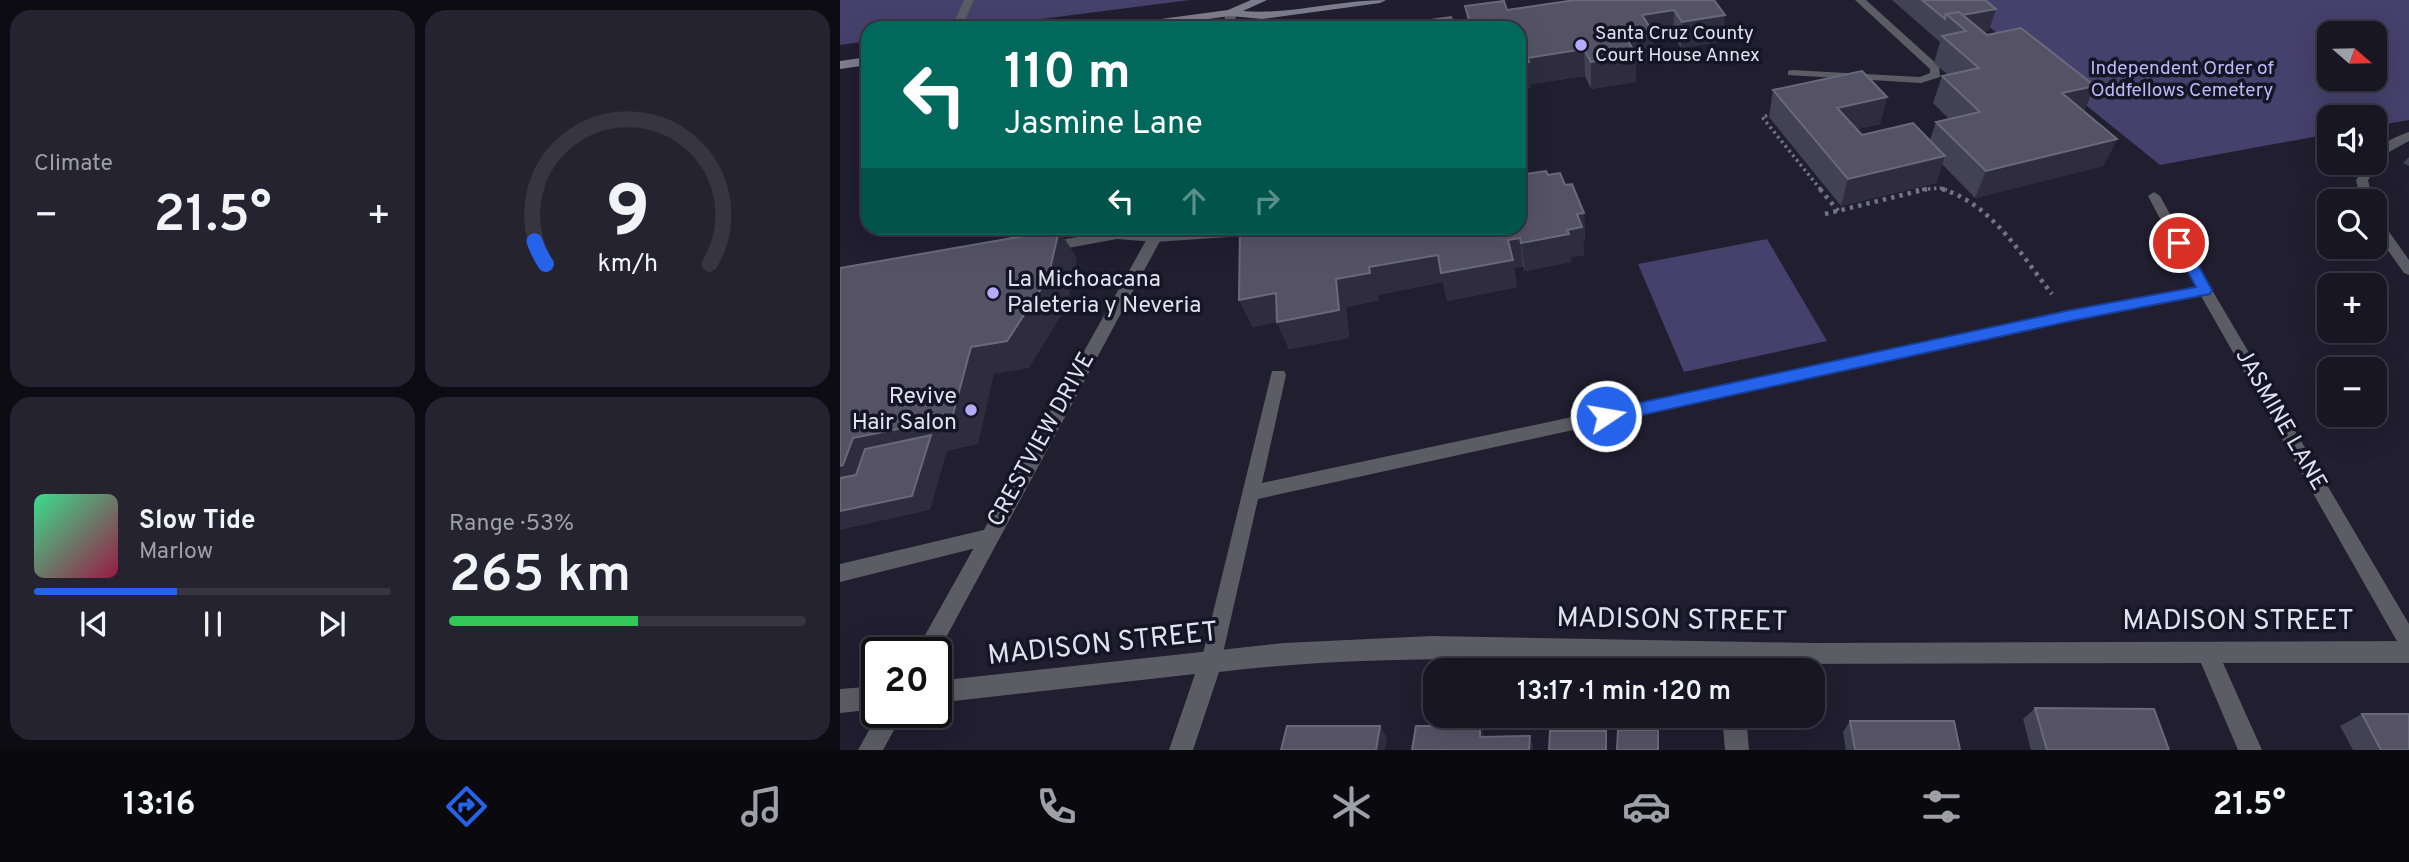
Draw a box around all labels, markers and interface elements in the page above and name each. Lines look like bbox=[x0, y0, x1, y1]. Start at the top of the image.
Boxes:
north arrow bbox=[2317, 21, 2387, 91]
map controls bbox=[2317, 21, 2387, 427]
place label: Santa Cruz County Court House Annex bbox=[1595, 22, 1760, 68]
marker: Santa Cruz County Court House Annex bbox=[1573, 37, 1589, 53]
text: 110 m bbox=[1004, 44, 1131, 106]
icon: left bbox=[889, 49, 980, 140]
park label: Independent Order of Oddfellows Cemetery bbox=[2090, 57, 2274, 103]
text: Jasmine Lane bbox=[1004, 105, 1203, 145]
button: sound bbox=[2317, 105, 2387, 175]
text: Climate bbox=[34, 150, 113, 179]
text: 9 bbox=[605, 171, 650, 263]
icon: left bbox=[1102, 182, 1140, 220]
icon: ahead bbox=[1175, 182, 1213, 220]
icon: right bbox=[1248, 182, 1286, 220]
text: 21.5° bbox=[154, 184, 271, 250]
button: search bbox=[2317, 189, 2387, 259]
text: − bbox=[34, 193, 59, 242]
text: + bbox=[366, 193, 391, 242]
pin bbox=[2149, 213, 2209, 273]
icon: arrive bbox=[2160, 224, 2198, 262]
text: km/h bbox=[597, 249, 658, 281]
place label: La Michoacana Paleteria y Neveria bbox=[1007, 266, 1201, 321]
button: + bbox=[2317, 273, 2387, 343]
marker: La Michoacana Paleteria y Neveria bbox=[985, 285, 1001, 301]
street label: JASMINE LANE bbox=[2228, 344, 2332, 496]
street label: CRESTVIEW DRIVE bbox=[982, 348, 1102, 532]
button: − bbox=[2317, 357, 2387, 427]
position arrow bbox=[1569, 379, 1643, 453]
place label: Revive Hair Salon bbox=[852, 383, 957, 438]
marker: Revive Hair Salon bbox=[963, 402, 979, 418]
text: Slow Tide bbox=[139, 505, 256, 538]
text: Range · 53% bbox=[449, 510, 574, 539]
text: Marlow bbox=[139, 538, 213, 567]
text: 265 km bbox=[449, 544, 631, 610]
street label: MADISON STREET bbox=[1556, 601, 1788, 641]
street label: MADISON STREET bbox=[2122, 604, 2354, 640]
icon: previous bbox=[75, 605, 113, 643]
icon: pause bbox=[194, 605, 232, 643]
icon: next bbox=[313, 605, 351, 643]
street label: MADISON STREET bbox=[986, 615, 1220, 675]
speed limit sign: 20 bbox=[861, 637, 952, 728]
text: 13:17 · 1 min · 120 m bbox=[1517, 676, 1731, 709]
icon: directions bbox=[442, 782, 491, 831]
icon: music bbox=[737, 782, 786, 831]
icon: phone bbox=[1032, 782, 1081, 831]
icon: climate bbox=[1327, 782, 1376, 831]
icon: car bbox=[1622, 782, 1671, 831]
icon: filters bbox=[1917, 782, 1966, 831]
text: 13:16 bbox=[123, 786, 195, 826]
text: 21.5° bbox=[2213, 786, 2286, 826]

